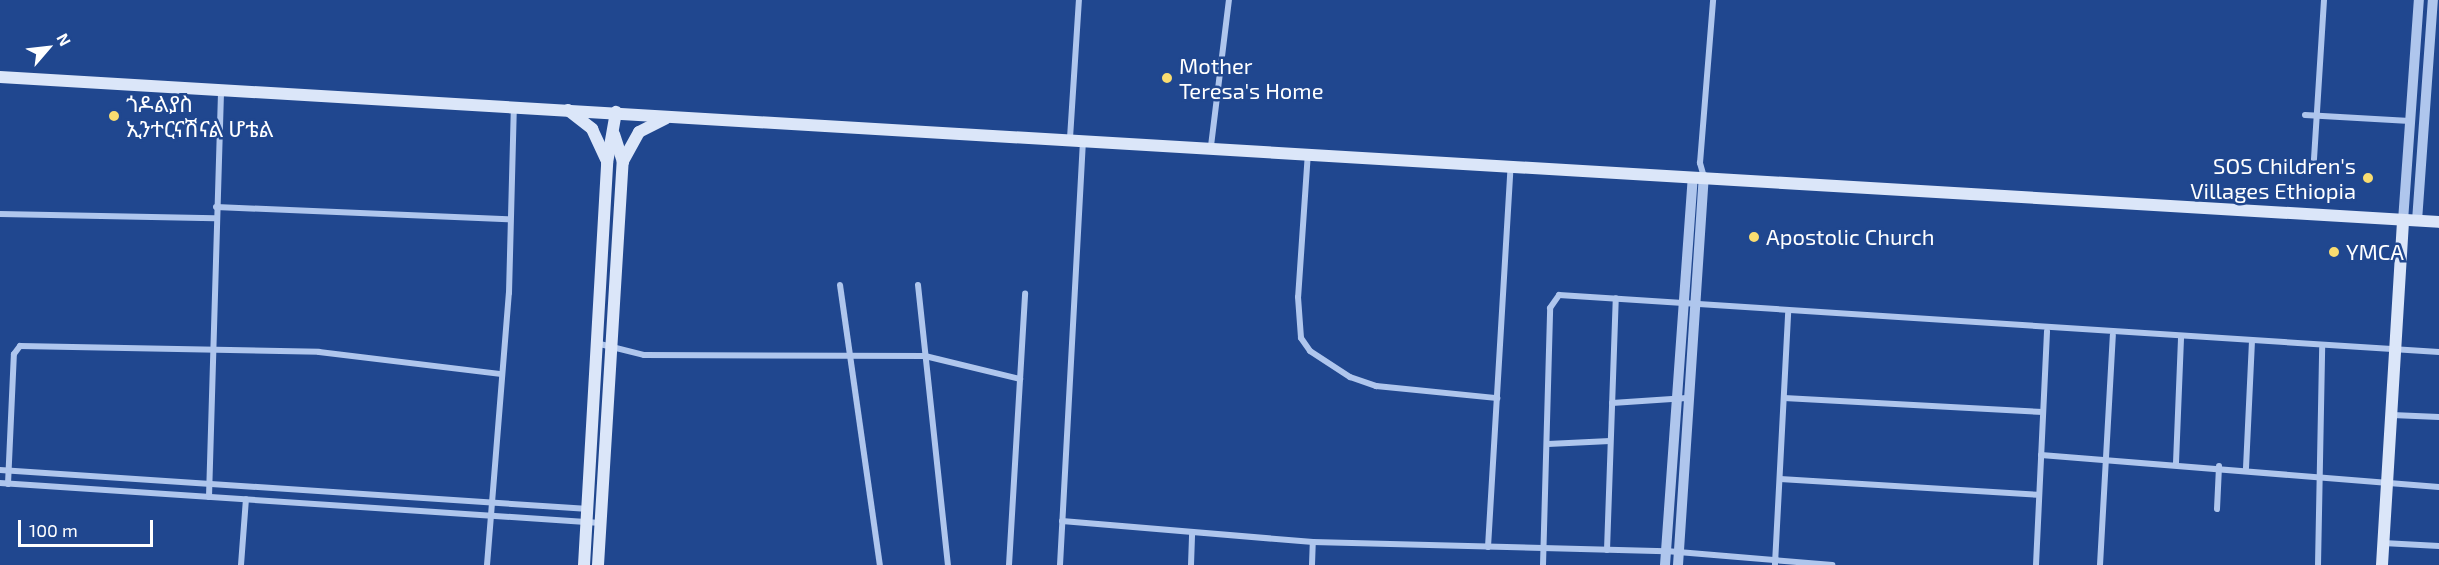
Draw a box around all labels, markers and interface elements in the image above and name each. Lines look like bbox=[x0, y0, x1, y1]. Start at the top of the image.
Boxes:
north arrow bbox=[18, 18, 78, 78]
text: N bbox=[53, 30, 75, 49]
place label: Mother Teresa's Home bbox=[1179, 52, 1323, 104]
marker: Mother Teresa's Home bbox=[1160, 71, 1174, 85]
place label: ጎዶልያስ ኢንተርናሽናል ሆቴል bbox=[126, 90, 274, 142]
marker: ጎዶልያስ ኢንተርናሽናል ሆቴል bbox=[107, 109, 121, 123]
place label: SOS Children's Villages Ethiopia bbox=[2190, 152, 2356, 204]
marker: SOS Children's Villages Ethiopia bbox=[2361, 171, 2375, 185]
place label: Apostolic Church bbox=[1766, 224, 1935, 250]
marker: Apostolic Church bbox=[1747, 230, 1761, 244]
place label: YMCA bbox=[2346, 239, 2404, 265]
marker: YMCA bbox=[2327, 245, 2341, 259]
scale bar bbox=[21, 508, 156, 546]
text: 100 m bbox=[29, 519, 78, 541]

